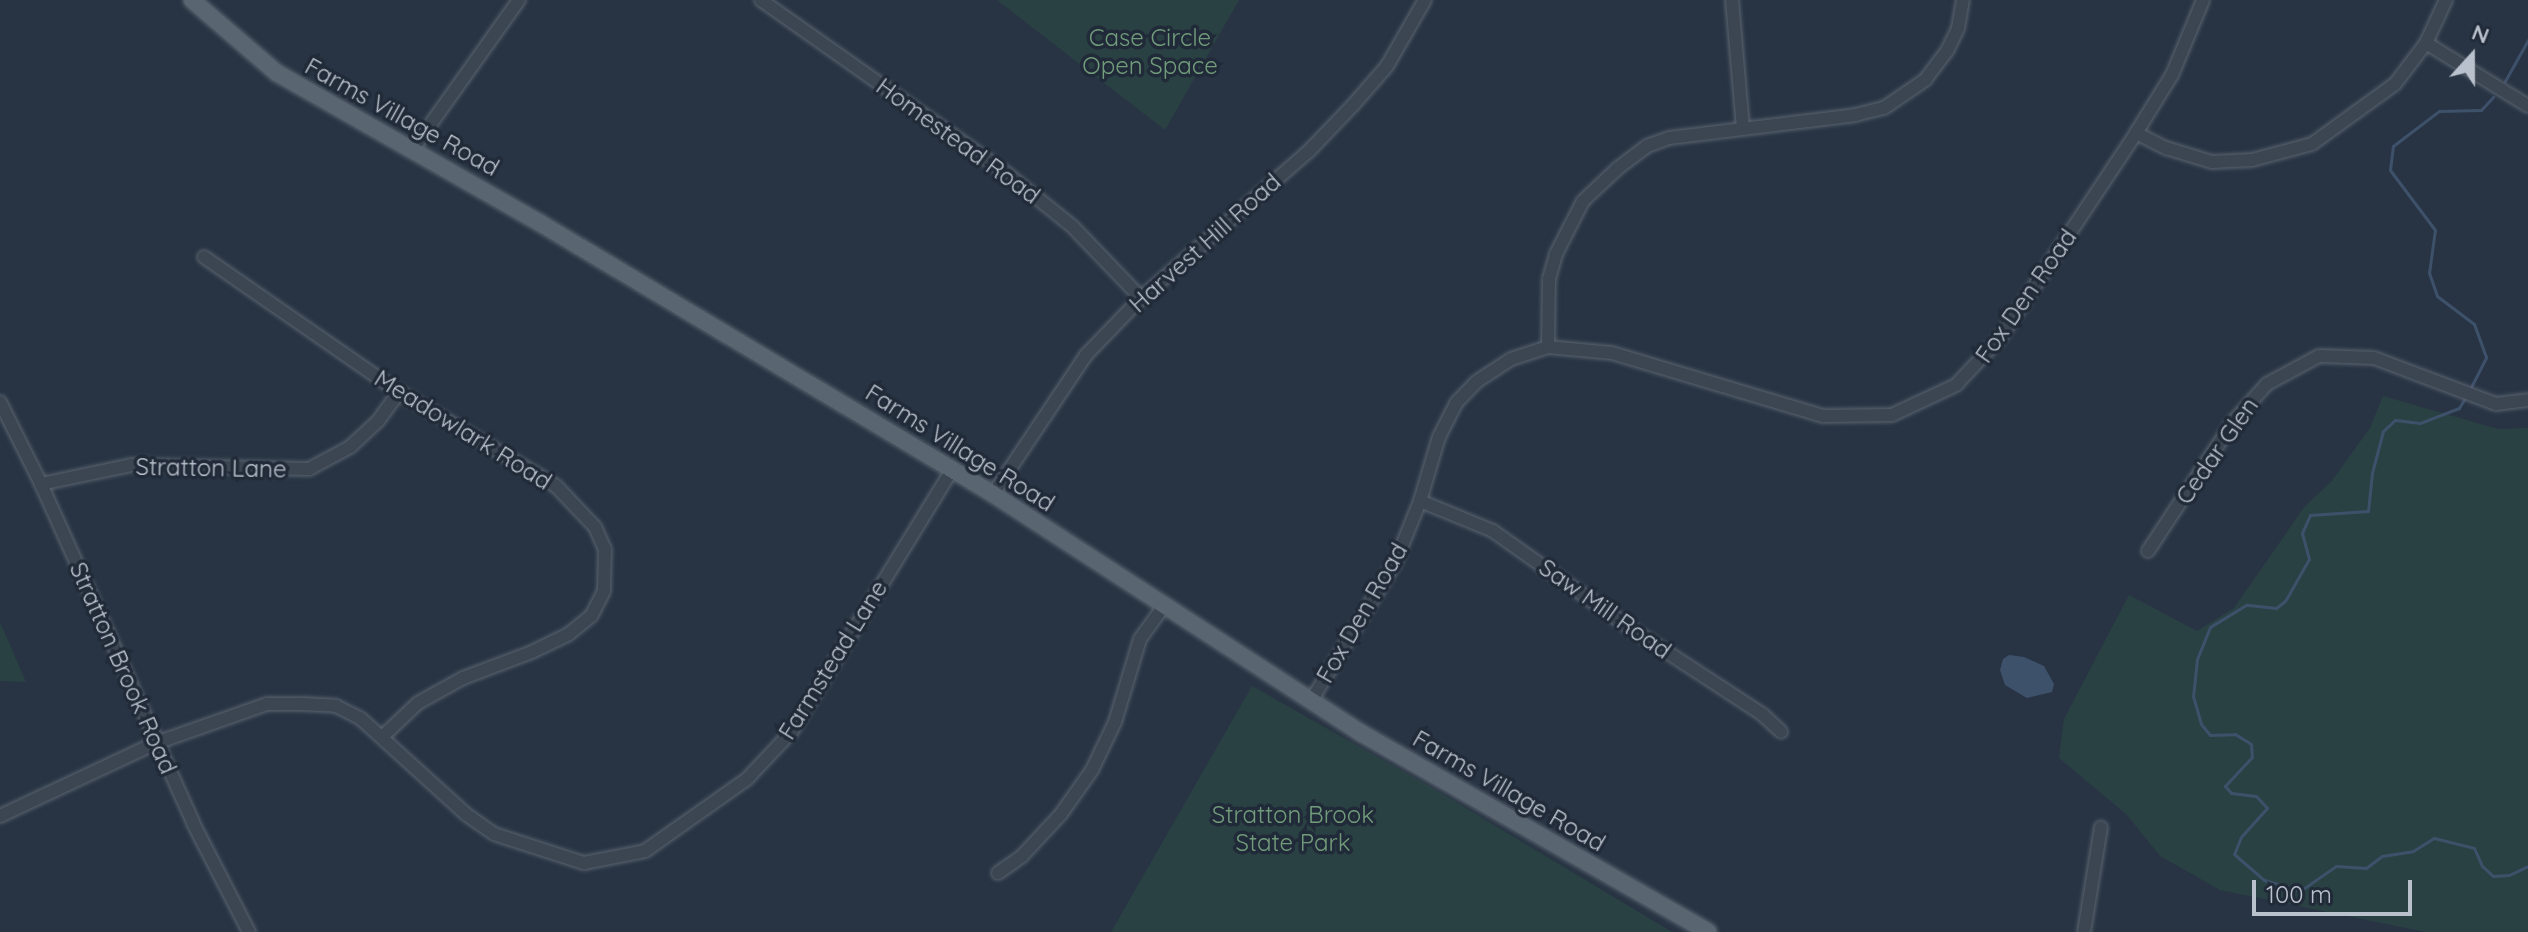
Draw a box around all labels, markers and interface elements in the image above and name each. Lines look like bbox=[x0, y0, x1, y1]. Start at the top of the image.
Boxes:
north arrow bbox=[2432, 16, 2512, 96]
text: N bbox=[2468, 18, 2493, 50]
park label: Case Circle Open Space bbox=[1082, 24, 1218, 80]
street label: Farms Village Road bbox=[300, 52, 504, 182]
street label: Homestead Road bbox=[871, 72, 1045, 210]
street label: Harvest Hill Road bbox=[1123, 167, 1287, 319]
street label: Fox Den Road bbox=[1969, 224, 2083, 368]
street label: Meadowlark Road bbox=[369, 364, 557, 496]
street label: Farms Village Road bbox=[860, 378, 1060, 518]
street label: Cedar Glen bbox=[2170, 392, 2264, 510]
street label: Stratton Lane bbox=[135, 452, 287, 484]
street label: Fox Den Road bbox=[1310, 538, 1414, 688]
street label: Saw Mill Road bbox=[1533, 553, 1677, 665]
street label: Stratton Brook Road bbox=[63, 558, 183, 778]
street label: Farmstead Lane bbox=[773, 575, 893, 745]
street label: Farms Village Road bbox=[1408, 724, 1610, 858]
park label: Stratton Brook State Park bbox=[1212, 801, 1374, 857]
scale bar bbox=[2256, 864, 2416, 914]
text: 100 m bbox=[2266, 879, 2332, 909]

